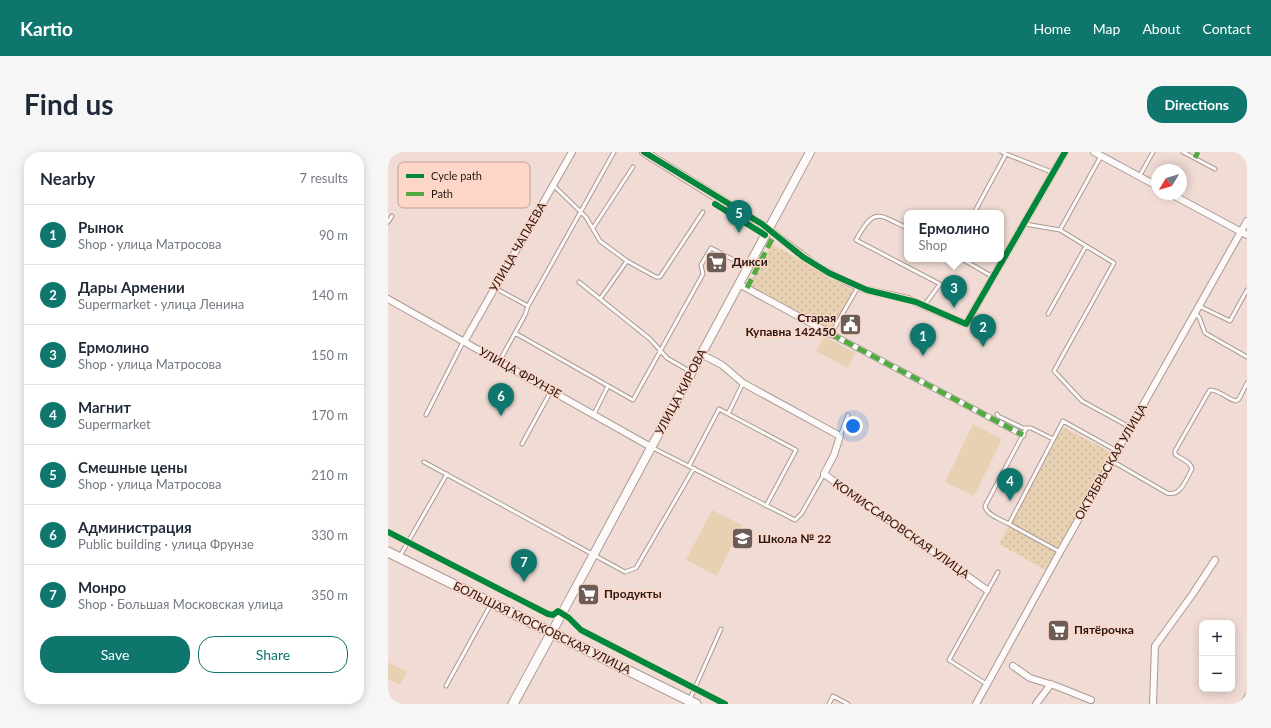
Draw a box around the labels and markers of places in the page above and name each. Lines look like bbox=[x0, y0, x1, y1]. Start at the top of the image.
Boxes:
pin: 5 bbox=[726, 200, 752, 233]
supermarket icon: Дикси bbox=[703, 249, 729, 275]
place label: Дикси bbox=[732, 254, 768, 269]
pin: 3 bbox=[941, 275, 967, 308]
place label: Старая Купавна 142450 bbox=[745, 310, 836, 339]
public building icon: Старая Купавна 142450 bbox=[838, 312, 864, 338]
pin: 2 bbox=[970, 314, 996, 347]
pin: 1 bbox=[910, 323, 936, 356]
pin: 6 bbox=[488, 383, 514, 416]
pin: 4 bbox=[997, 468, 1023, 501]
school or university icon: Школа № 22 bbox=[729, 526, 755, 552]
place label: Школа № 22 bbox=[758, 531, 831, 546]
pin: 7 bbox=[511, 549, 537, 582]
supermarket icon: Продукты bbox=[576, 581, 602, 607]
place label: Продукты bbox=[604, 586, 662, 601]
supermarket icon: Пятёрочка bbox=[1045, 617, 1071, 643]
place label: Пятёрочка bbox=[1074, 622, 1134, 637]

